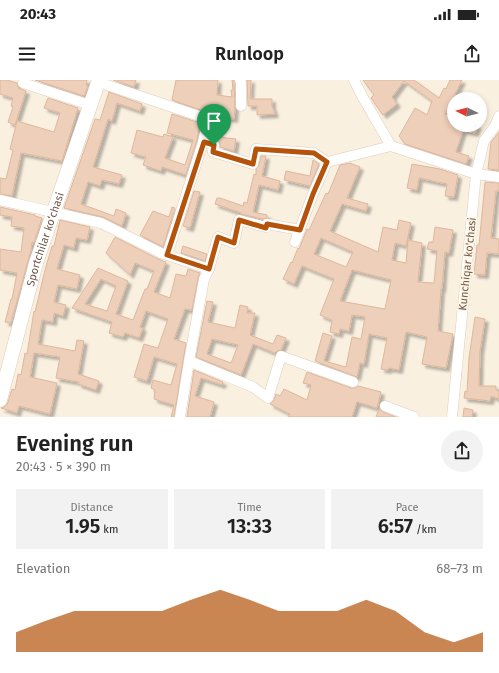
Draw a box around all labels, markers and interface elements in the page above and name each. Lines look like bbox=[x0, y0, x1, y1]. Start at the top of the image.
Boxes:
text: 20:43 bbox=[20, 5, 56, 23]
icon: menu bbox=[16, 43, 38, 65]
text: Runloop bbox=[215, 43, 284, 65]
icon: share bbox=[461, 43, 483, 65]
north arrow bbox=[447, 92, 487, 132]
map controls bbox=[447, 92, 487, 132]
pin bbox=[197, 104, 231, 145]
icon: arrive bbox=[203, 110, 225, 132]
street label: Sportchilar ko‘chasi bbox=[24, 191, 67, 288]
street label: Kunchiqar ko'chasi bbox=[456, 217, 479, 311]
text: Evening run bbox=[16, 430, 133, 457]
button: share bbox=[441, 430, 483, 472]
text: 20:43 · 5 × 390 m bbox=[16, 459, 111, 474]
text: Distance bbox=[70, 501, 113, 514]
text: Time bbox=[237, 501, 262, 514]
text: Pace bbox=[396, 501, 419, 514]
text: 1.95 bbox=[65, 514, 100, 538]
text: 13:33 bbox=[227, 514, 272, 538]
text: 6:57 bbox=[378, 514, 413, 538]
text: km bbox=[100, 523, 118, 536]
text: /km bbox=[413, 523, 437, 536]
text: Elevation bbox=[16, 561, 70, 576]
text: 68–73 m bbox=[436, 561, 483, 576]

